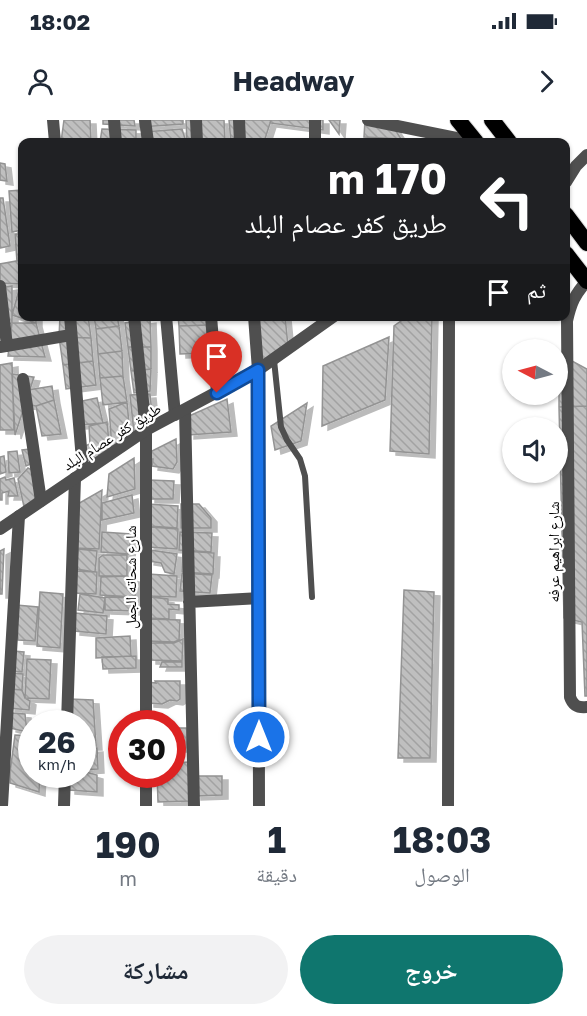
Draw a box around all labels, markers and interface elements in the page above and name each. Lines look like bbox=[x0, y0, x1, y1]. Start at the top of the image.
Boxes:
text: 18:02 bbox=[30, 8, 90, 35]
icon: person bbox=[24, 65, 57, 98]
text: Headway bbox=[233, 65, 354, 97]
icon: forward bbox=[530, 65, 563, 98]
text: 170 m bbox=[328, 153, 447, 203]
icon: left bbox=[468, 162, 546, 240]
text: طريق كفر عصام البلد bbox=[245, 207, 447, 239]
icon: arrive bbox=[482, 276, 515, 309]
text: ثم bbox=[527, 276, 546, 303]
pin bbox=[191, 331, 242, 393]
north arrow bbox=[502, 339, 568, 405]
map controls bbox=[502, 339, 568, 483]
icon: arrive bbox=[200, 340, 233, 373]
street label: طريق كفر عصام البلد bbox=[59, 399, 165, 475]
button: sound bbox=[502, 417, 568, 483]
street label: شارع ابراهيم عرفه bbox=[544, 501, 564, 603]
street label: شارع شحاته الجمل bbox=[121, 525, 141, 629]
position arrow bbox=[227, 705, 291, 769]
speed limit sign: 30 bbox=[108, 710, 186, 788]
text: 26 bbox=[38, 724, 76, 760]
text: km/h bbox=[38, 755, 76, 773]
text: 1 bbox=[267, 818, 286, 861]
text: 18:03 bbox=[393, 818, 491, 861]
text: 190 bbox=[96, 823, 161, 866]
text: دقيقة bbox=[256, 862, 297, 886]
text: الوصول bbox=[414, 862, 470, 886]
text: m bbox=[119, 866, 137, 890]
button: مشاركة bbox=[24, 935, 288, 1004]
button: خروج bbox=[300, 935, 563, 1004]

